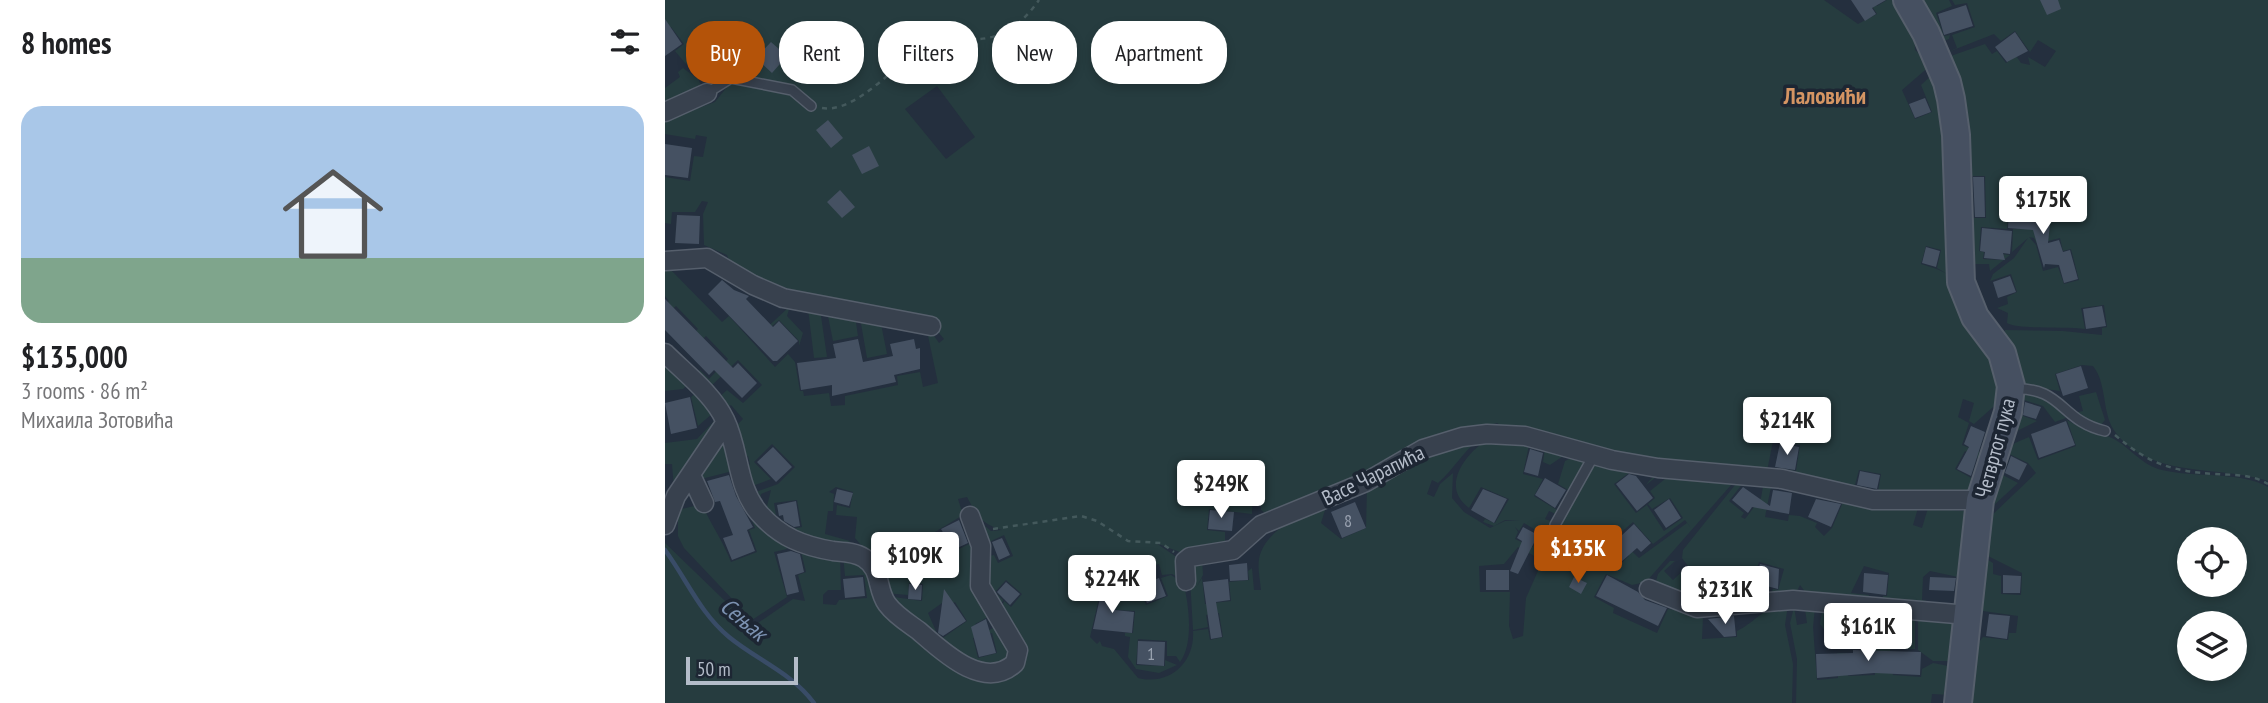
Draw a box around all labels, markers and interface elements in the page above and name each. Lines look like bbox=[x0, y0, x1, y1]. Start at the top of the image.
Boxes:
chip: Buy bbox=[686, 21, 765, 84]
chip: Rent bbox=[779, 21, 864, 84]
chip: Filters bbox=[878, 21, 978, 84]
chip: New bbox=[992, 21, 1077, 84]
chip: Apartment bbox=[1091, 21, 1227, 84]
text: 8 homes bbox=[21, 23, 112, 62]
icon: filters bbox=[606, 23, 644, 61]
district label: Лаловићи bbox=[1783, 81, 1866, 110]
icon: home bbox=[270, 151, 396, 277]
pin: $175K bbox=[1994, 176, 2092, 236]
text: $175K bbox=[2015, 184, 2071, 213]
text: $135,000 bbox=[21, 337, 128, 376]
text: 3 rooms · 86 m² bbox=[21, 376, 148, 405]
street label: Четвртог пука bbox=[1969, 395, 2021, 501]
pin: $214K bbox=[1738, 398, 1836, 457]
text: Михаила Зотовића bbox=[21, 405, 173, 434]
text: $214K bbox=[1759, 405, 1815, 434]
street label: Васе Чарапића bbox=[1317, 439, 1429, 511]
pin: $249K bbox=[1172, 461, 1270, 520]
text: $249K bbox=[1193, 468, 1249, 497]
house number: 8 bbox=[1344, 509, 1352, 532]
pin: $135K bbox=[1529, 526, 1627, 585]
map controls bbox=[2177, 527, 2247, 681]
button: locate bbox=[2177, 527, 2247, 597]
pin: $109K bbox=[866, 532, 964, 592]
text: $135K bbox=[1550, 533, 1606, 562]
text: $109K bbox=[887, 540, 943, 569]
pin: $224K bbox=[1063, 556, 1161, 615]
text: $224K bbox=[1084, 563, 1140, 592]
pin: $231K bbox=[1676, 566, 1774, 626]
text: $231K bbox=[1697, 574, 1753, 603]
water label: Сењак bbox=[715, 591, 776, 649]
pin: $161K bbox=[1819, 604, 1917, 663]
text: $161K bbox=[1840, 611, 1896, 640]
button: layers bbox=[2177, 611, 2247, 681]
house number: 1 bbox=[1147, 642, 1155, 665]
scale bar bbox=[686, 654, 798, 686]
text: 50 m bbox=[697, 657, 731, 681]

